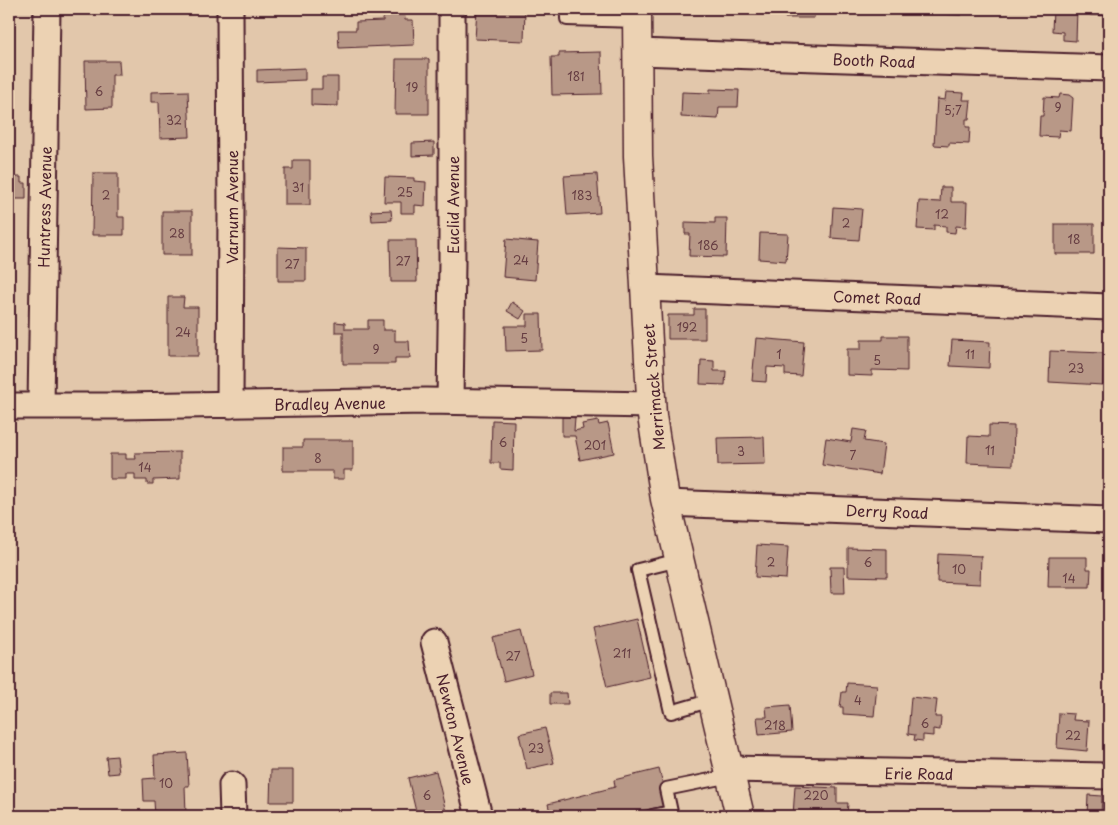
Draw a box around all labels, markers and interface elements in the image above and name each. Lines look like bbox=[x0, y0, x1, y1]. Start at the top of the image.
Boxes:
street label: Booth Road bbox=[832, 47, 916, 73]
house number: 181 bbox=[567, 67, 585, 85]
house number: 19 bbox=[406, 78, 418, 96]
house number: 6 bbox=[95, 82, 103, 100]
house number: 9 bbox=[1054, 98, 1062, 116]
house number: 5;7 bbox=[944, 101, 962, 119]
house number: 32 bbox=[166, 111, 182, 129]
street label: Huntress Avenue bbox=[31, 146, 57, 268]
street label: Varnum Avenue bbox=[220, 150, 243, 264]
street label: Euclid Avenue bbox=[441, 156, 464, 254]
house number: 31 bbox=[292, 178, 304, 196]
house number: 25 bbox=[397, 183, 413, 201]
house number: 2 bbox=[102, 186, 110, 204]
house number: 183 bbox=[572, 186, 592, 204]
house number: 12 bbox=[935, 205, 949, 223]
house number: 2 bbox=[842, 214, 850, 232]
house number: 28 bbox=[169, 224, 185, 242]
house number: 18 bbox=[1068, 230, 1080, 248]
house number: 186 bbox=[698, 236, 718, 254]
house number: 24 bbox=[513, 251, 529, 269]
house number: 27 bbox=[396, 252, 411, 270]
house number: 27 bbox=[285, 255, 300, 273]
street label: Comet Road bbox=[832, 284, 922, 310]
house number: 192 bbox=[677, 318, 697, 336]
house number: 24 bbox=[175, 323, 191, 341]
street label: Merrimack Street bbox=[636, 323, 670, 451]
house number: 5 bbox=[520, 329, 528, 347]
house number: 9 bbox=[372, 340, 380, 358]
house number: 1 bbox=[776, 345, 782, 363]
house number: 11 bbox=[965, 345, 975, 363]
house number: 5 bbox=[873, 351, 881, 369]
house number: 23 bbox=[1068, 359, 1084, 377]
street label: Bradley Avenue bbox=[274, 391, 386, 415]
house number: 6 bbox=[499, 433, 507, 451]
house number: 201 bbox=[584, 436, 606, 454]
house number: 11 bbox=[985, 441, 995, 459]
house number: 3 bbox=[737, 442, 745, 460]
house number: 7 bbox=[850, 446, 857, 464]
house number: 8 bbox=[314, 449, 322, 467]
house number: 14 bbox=[138, 458, 152, 476]
street label: Derry Road bbox=[845, 498, 929, 524]
house number: 2 bbox=[767, 553, 775, 571]
house number: 6 bbox=[864, 553, 872, 571]
house number: 10 bbox=[952, 560, 966, 578]
house number: 14 bbox=[1062, 569, 1076, 587]
house number: 211 bbox=[613, 644, 631, 662]
house number: 27 bbox=[506, 647, 521, 665]
street label: Newton Avenue bbox=[431, 671, 481, 787]
house number: 4 bbox=[854, 691, 862, 709]
house number: 6 bbox=[921, 714, 929, 732]
house number: 218 bbox=[764, 716, 786, 734]
house number: 22 bbox=[1065, 726, 1081, 744]
house number: 23 bbox=[528, 739, 544, 757]
street label: Erie Road bbox=[884, 761, 954, 785]
house number: 10 bbox=[159, 774, 173, 792]
house number: 6 bbox=[423, 786, 431, 804]
house number: 220 bbox=[804, 786, 829, 804]

